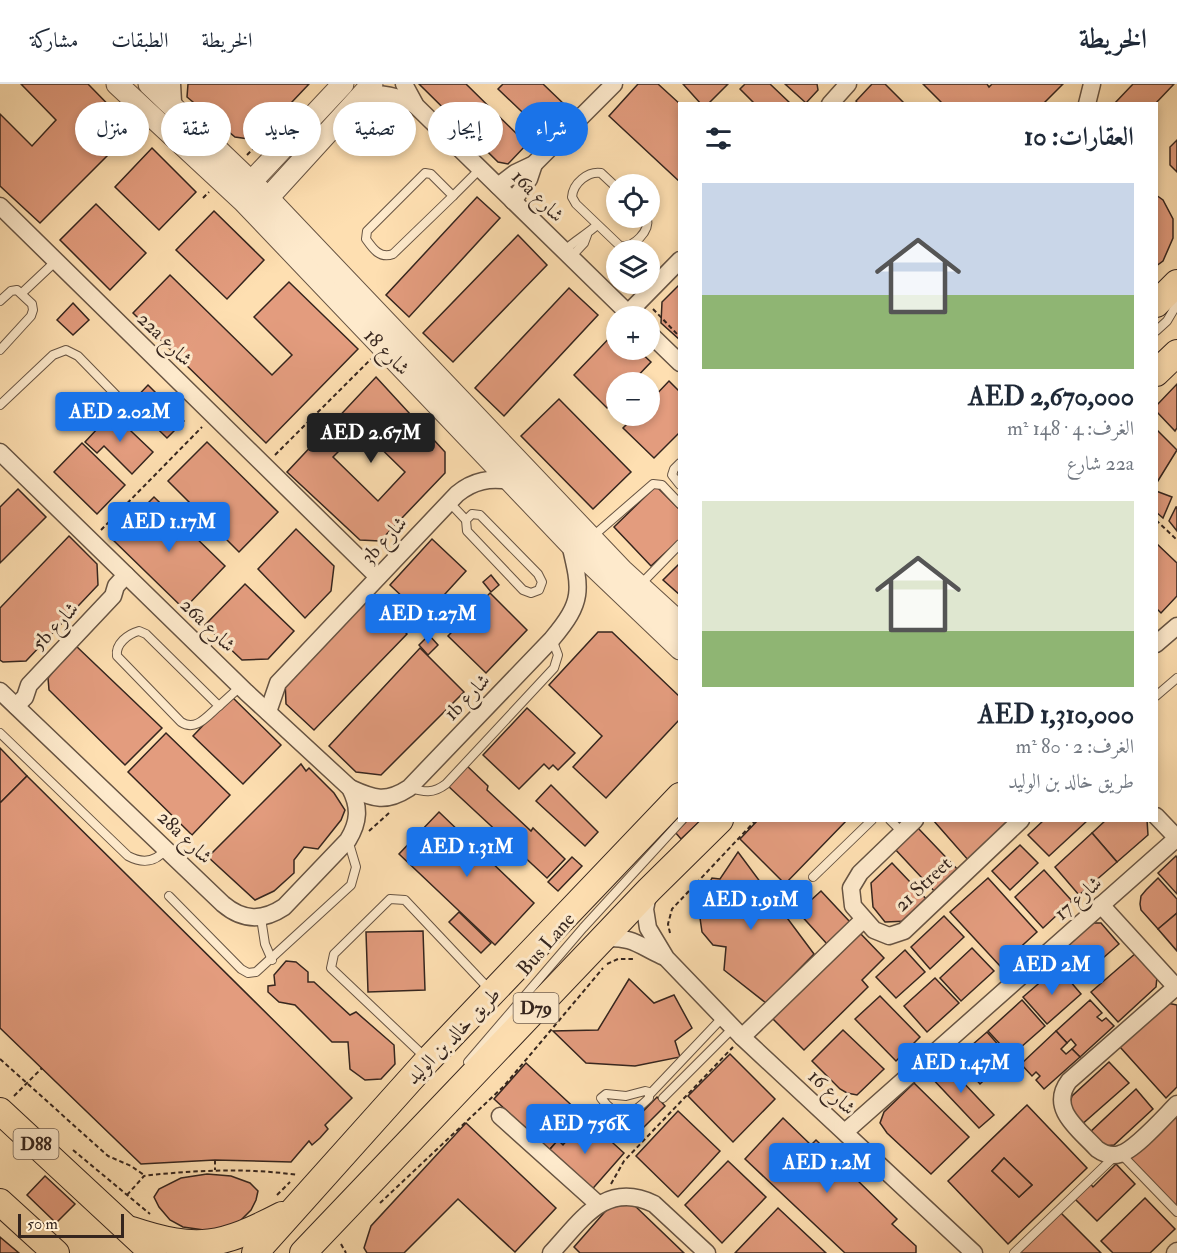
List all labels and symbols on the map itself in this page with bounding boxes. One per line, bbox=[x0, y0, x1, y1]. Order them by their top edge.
street label: 16a شارع bbox=[503, 164, 570, 231]
street label: 22a شارع bbox=[129, 307, 198, 375]
street label: شارع 18 bbox=[355, 323, 415, 384]
pin: AED 2.02M bbox=[51, 392, 189, 443]
pin: AED 2.67M bbox=[302, 413, 440, 464]
pin: AED 1.17M bbox=[100, 502, 238, 553]
street label: 3b شارع bbox=[356, 511, 416, 573]
street label: 26a شارع bbox=[172, 593, 241, 661]
pin: AED 1.27M bbox=[359, 594, 497, 645]
street label: 5b شارع bbox=[26, 596, 87, 659]
street label: 1b شارع bbox=[439, 668, 499, 729]
street label: 28a شارع bbox=[149, 805, 218, 873]
pin: AED 1.31M bbox=[398, 827, 536, 878]
street label: 21 Street bbox=[889, 851, 957, 917]
street label: شارع 17 bbox=[1049, 870, 1110, 929]
pin: AED 1.91M bbox=[682, 880, 820, 931]
street label: Bus Lane bbox=[512, 907, 580, 981]
pin: AED 2M bbox=[1003, 945, 1101, 996]
street label: طريق خالد بن الوليد bbox=[400, 982, 506, 1090]
road number: D79 bbox=[514, 993, 558, 1023]
pin: AED 1.47M bbox=[892, 1043, 1030, 1094]
street label: شارع 16 bbox=[800, 1064, 861, 1124]
pin: AED 756K bbox=[523, 1104, 647, 1155]
road number: D88 bbox=[14, 1129, 58, 1159]
pin: AED 1.2M bbox=[765, 1143, 889, 1194]
scale bar bbox=[18, 1211, 124, 1238]

